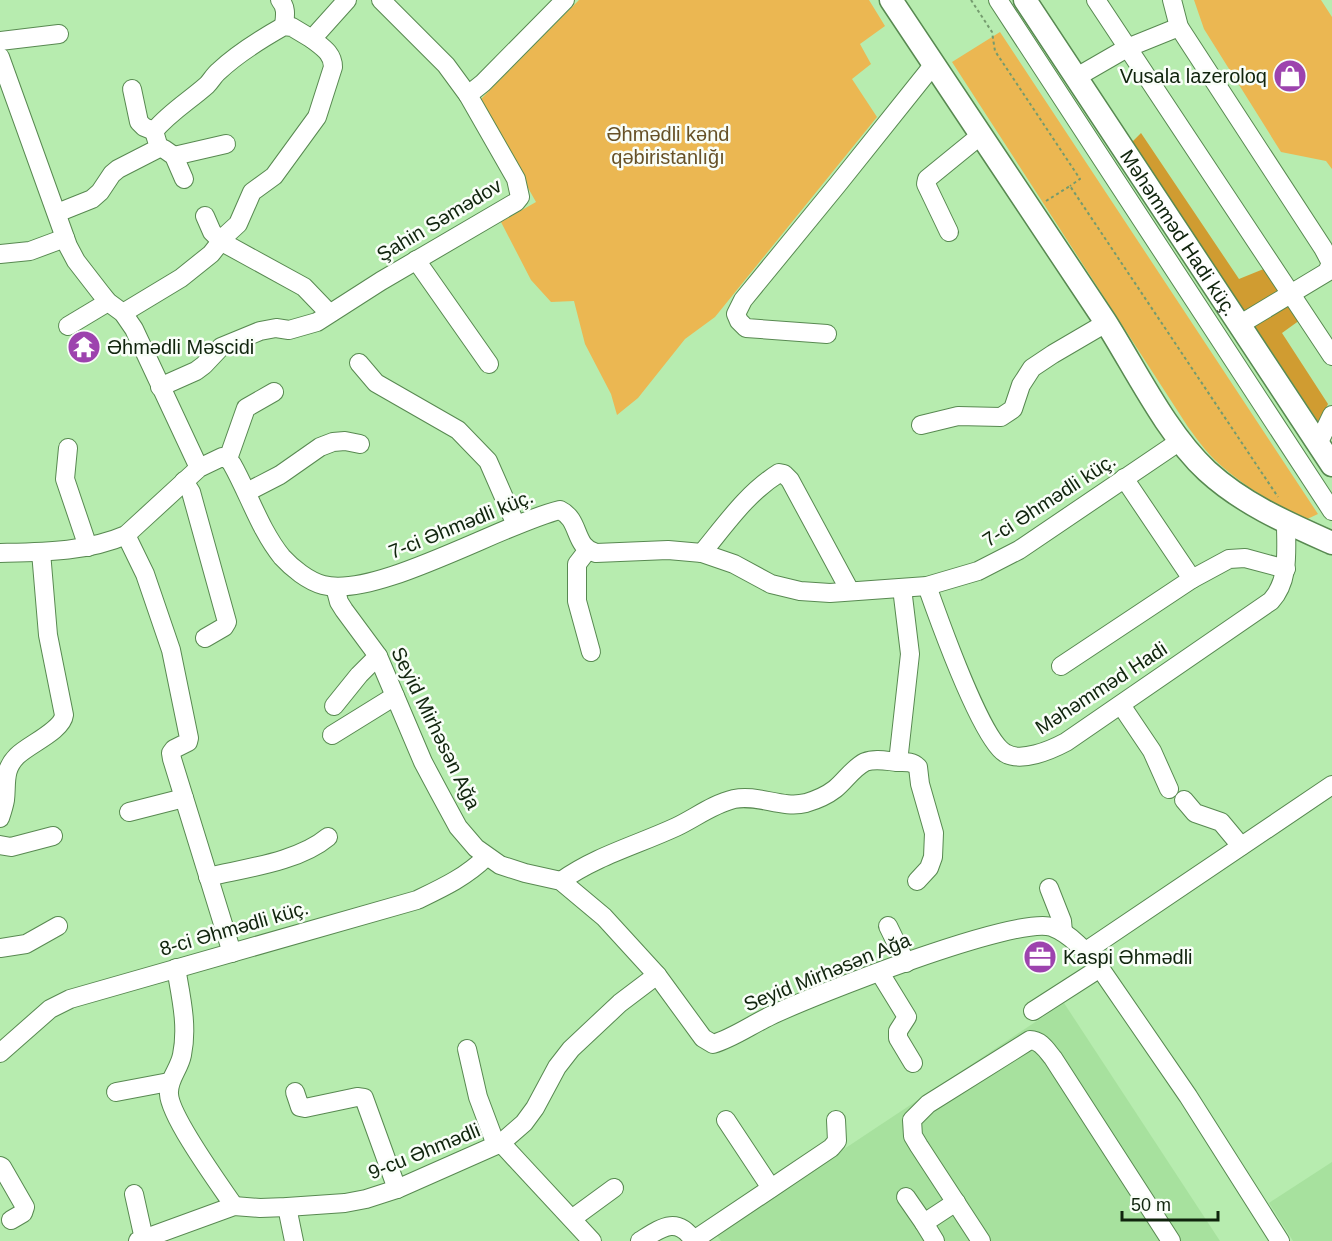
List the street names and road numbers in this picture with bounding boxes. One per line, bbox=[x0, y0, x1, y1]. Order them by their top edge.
street label: Məhəmməd Hadi küç. bbox=[1116, 146, 1242, 320]
street label: Şahin Səmədov bbox=[373, 174, 505, 266]
street label: 7-ci Əhmədli küç. bbox=[978, 449, 1120, 551]
street label: 7-ci Əhmədli küç. bbox=[385, 485, 537, 563]
street label: Məhəmməd Hadi bbox=[1031, 637, 1171, 739]
street label: Seyid Mirhəsən Ağa bbox=[387, 643, 485, 814]
street label: 8-ci Əhmədli küç. bbox=[157, 896, 311, 960]
street label: Seyid Mirhəsən Ağa bbox=[740, 928, 914, 1016]
street label: 9-cu Əhmədli bbox=[365, 1119, 483, 1183]

